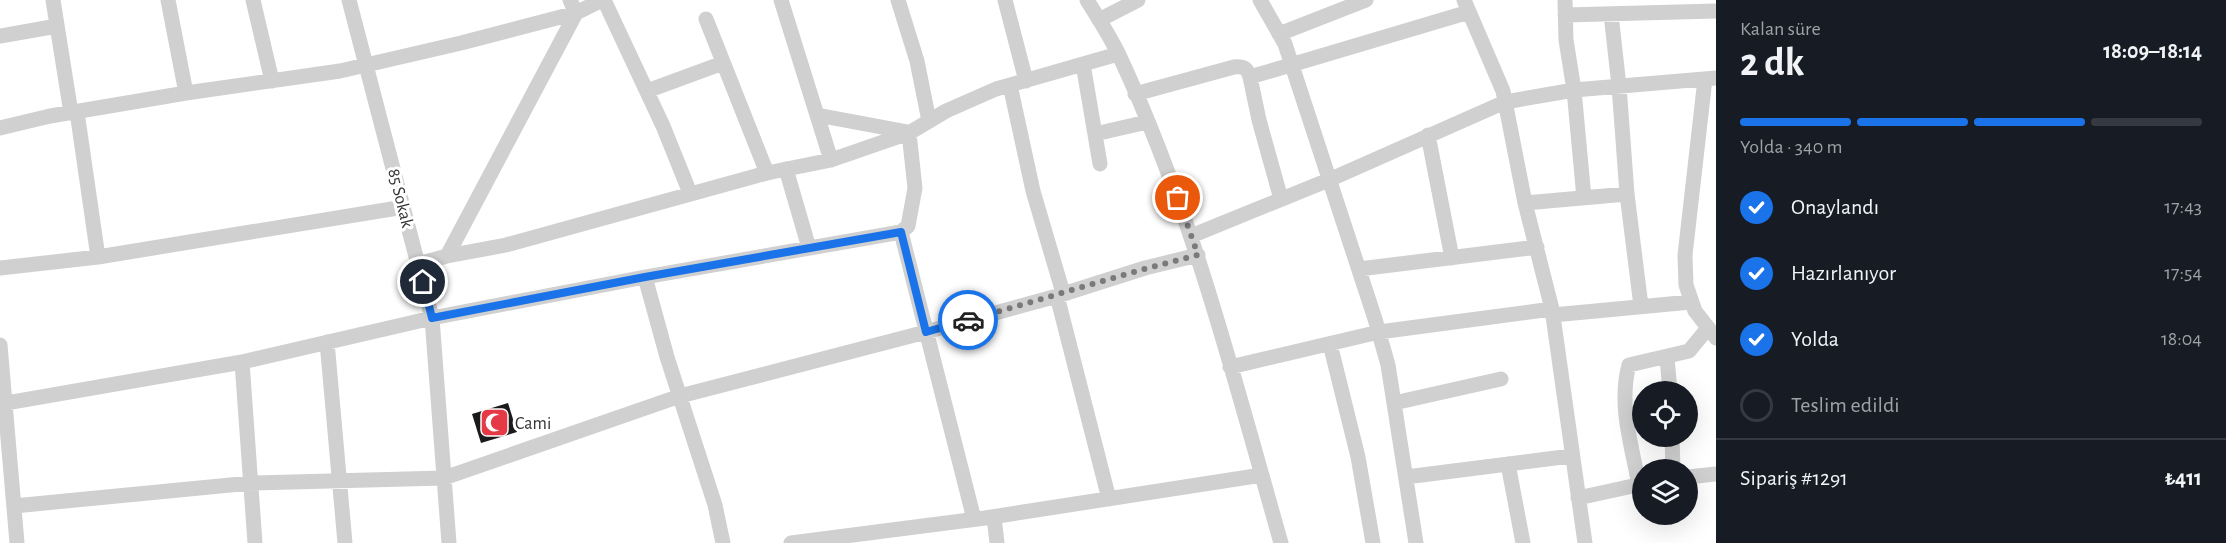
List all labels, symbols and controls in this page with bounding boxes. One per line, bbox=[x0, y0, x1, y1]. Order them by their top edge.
text: Kalan süre bbox=[1740, 19, 1821, 39]
text: 18:09–18:14 bbox=[2103, 40, 2202, 62]
text: 2 dk bbox=[1740, 44, 1804, 83]
text: Yolda · 340 m bbox=[1740, 137, 1843, 157]
street label: 85 Sokak bbox=[384, 167, 416, 230]
pin bbox=[1152, 172, 1203, 223]
icon: bag bbox=[1161, 181, 1194, 214]
icon: check bbox=[1740, 191, 1773, 224]
text: Onaylandı bbox=[1791, 196, 1879, 218]
text: 17:43 bbox=[2164, 197, 2202, 217]
pin bbox=[397, 256, 448, 307]
icon: check bbox=[1740, 257, 1773, 290]
text: Hazırlanıyor bbox=[1791, 262, 1896, 284]
text: 17:54 bbox=[2164, 263, 2202, 283]
icon: home bbox=[406, 265, 439, 298]
courier bbox=[938, 290, 998, 350]
icon: car bbox=[952, 304, 985, 337]
icon: check bbox=[1740, 323, 1773, 356]
text: Yolda bbox=[1791, 328, 1839, 350]
text: 18:04 bbox=[2161, 329, 2202, 349]
map controls bbox=[1632, 381, 1698, 525]
button: locate bbox=[1632, 381, 1698, 447]
text: Teslim edildi bbox=[1791, 394, 1900, 416]
mosque icon: Cami bbox=[478, 407, 510, 439]
place label: Cami bbox=[515, 415, 551, 433]
button: layers bbox=[1632, 459, 1698, 525]
text: Sipariş #1291 bbox=[1740, 467, 1848, 489]
text: ₺411 bbox=[2165, 467, 2202, 489]

